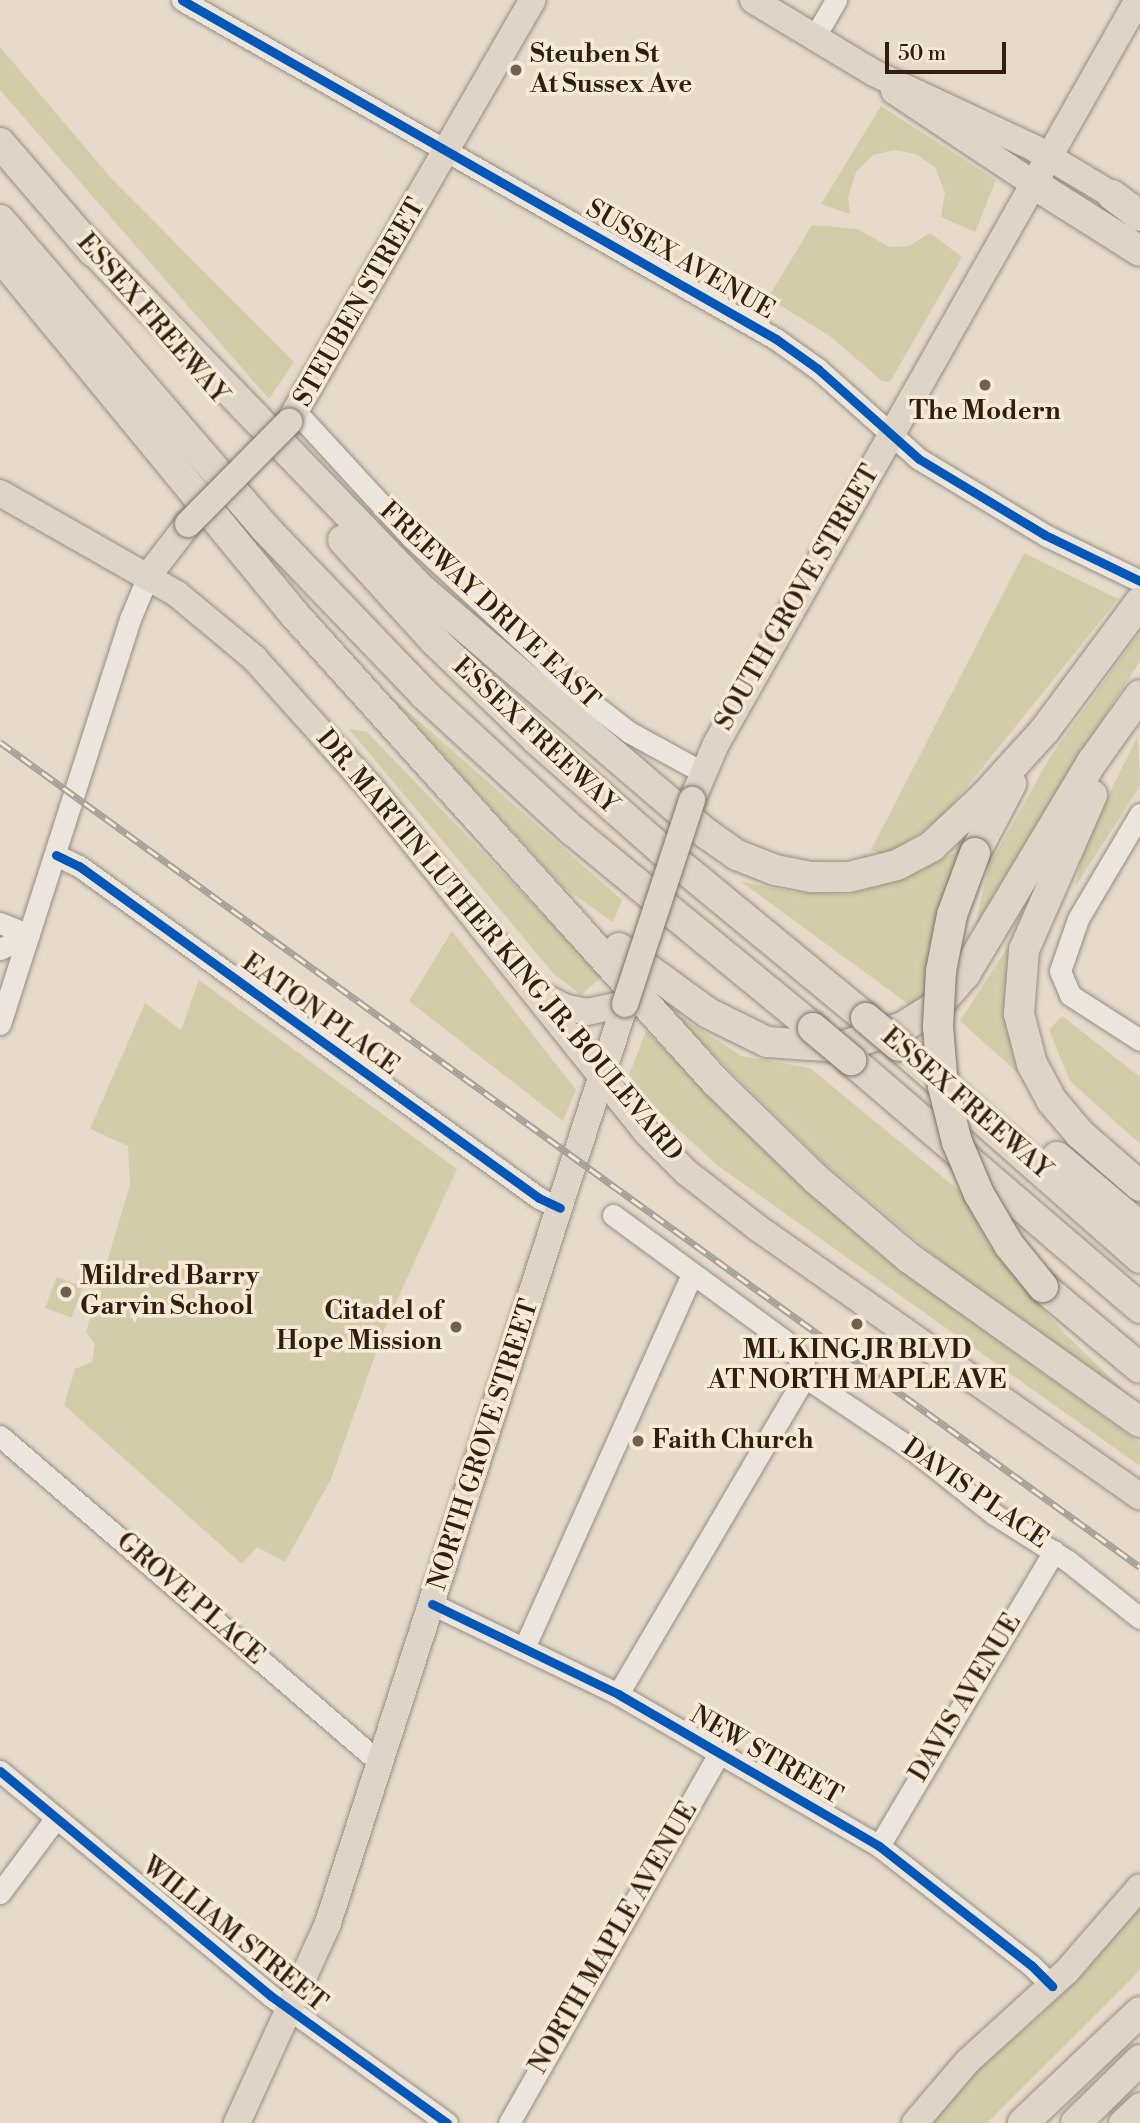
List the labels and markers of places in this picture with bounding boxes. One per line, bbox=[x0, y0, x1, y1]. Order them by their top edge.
place label: Steuben St At Sussex Ave bbox=[530, 39, 692, 100]
marker: Steuben St At Sussex Ave bbox=[508, 62, 524, 78]
marker: The Modern bbox=[977, 377, 993, 393]
place label: The Modern bbox=[909, 396, 1061, 428]
place label: Mildred Barry Garvin School bbox=[80, 1261, 259, 1322]
marker: Mildred Barry Garvin School bbox=[58, 1284, 74, 1300]
place label: Citadel of Hope Mission bbox=[276, 1296, 442, 1358]
marker: ML KING JR BLVD AT NORTH MAPLE AVE bbox=[849, 1316, 865, 1332]
marker: Citadel of Hope Mission bbox=[448, 1319, 464, 1335]
place label: ML KING JR BLVD AT NORTH MAPLE AVE bbox=[708, 1335, 1006, 1396]
place label: Faith Church bbox=[652, 1425, 813, 1457]
marker: Faith Church bbox=[630, 1433, 646, 1449]

